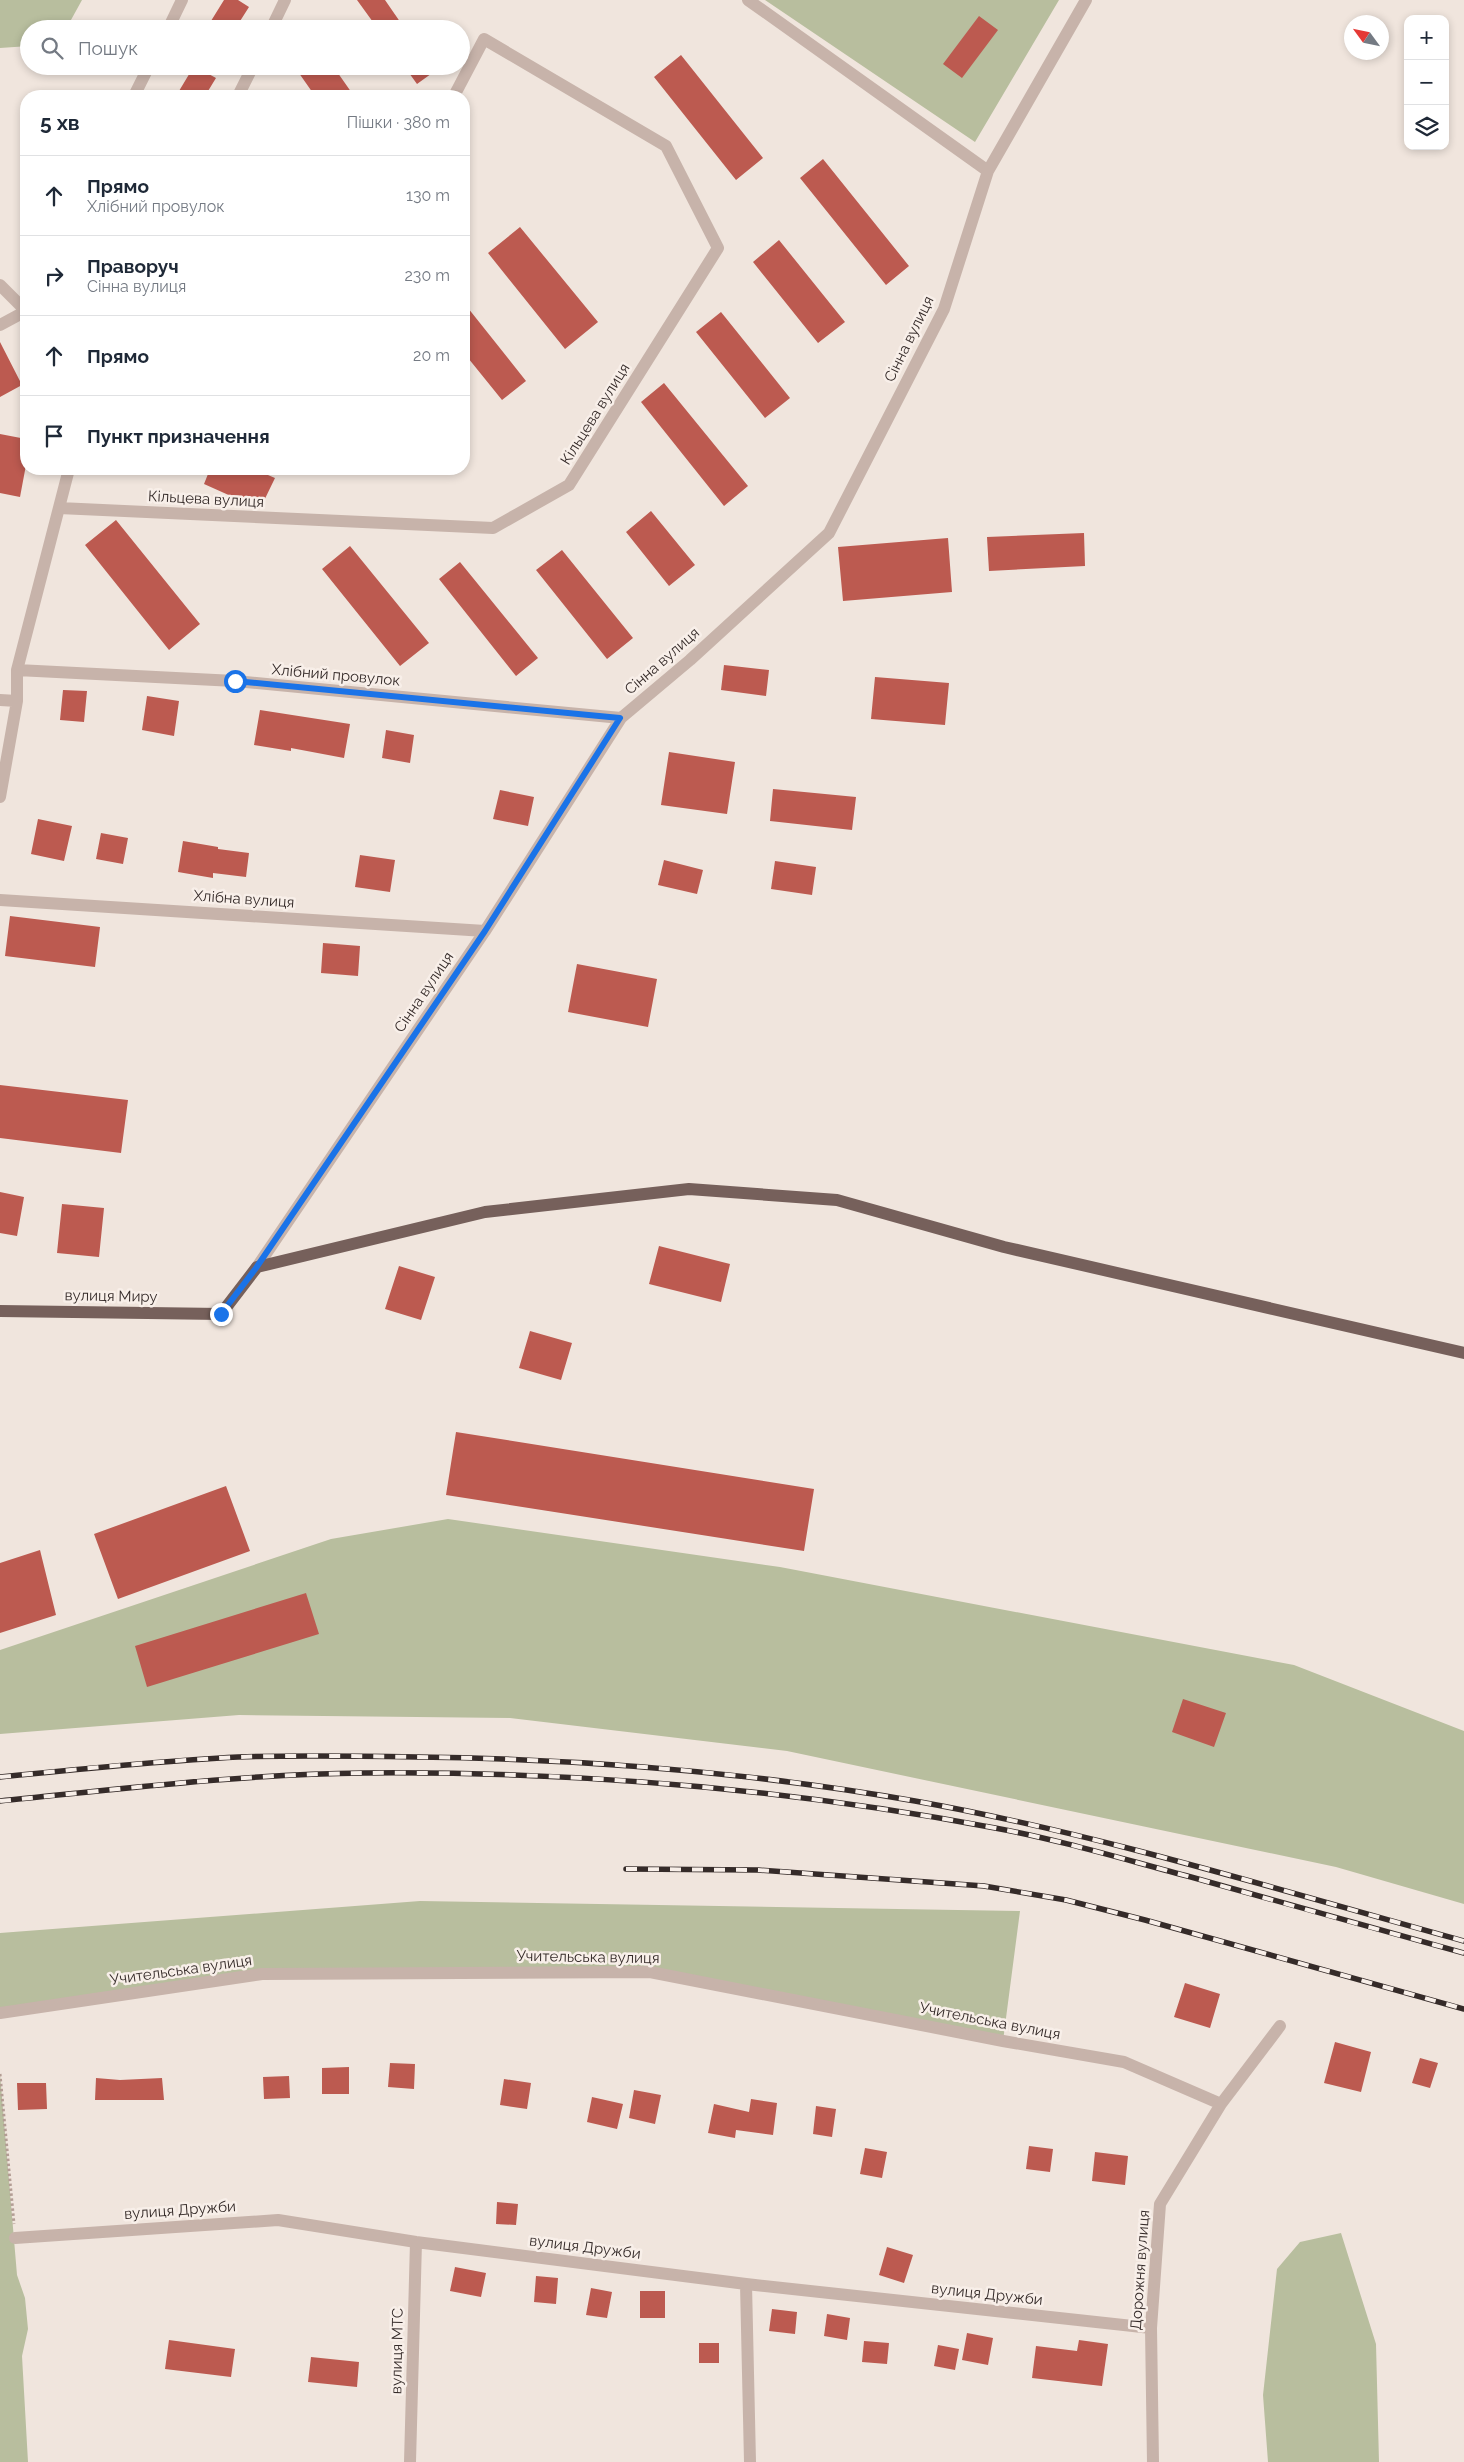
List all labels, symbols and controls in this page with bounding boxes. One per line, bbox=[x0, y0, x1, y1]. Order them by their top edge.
north arrow bbox=[1344, 15, 1389, 60]
map controls bbox=[1404, 15, 1449, 150]
button: + bbox=[1404, 15, 1449, 60]
search box bbox=[20, 20, 470, 75]
icon: search bbox=[38, 34, 66, 62]
text: Пошук bbox=[78, 37, 138, 59]
button: − bbox=[1404, 60, 1449, 105]
button: layers bbox=[1404, 105, 1449, 150]
text: 5 хв bbox=[40, 110, 80, 135]
text: Пішки · 380 m bbox=[347, 113, 450, 132]
text: Прямо bbox=[87, 175, 149, 197]
icon: ahead bbox=[40, 182, 68, 210]
text: 130 m bbox=[406, 186, 450, 205]
text: Хлібний провулок bbox=[87, 197, 225, 216]
text: Праворуч bbox=[87, 255, 179, 277]
icon: right bbox=[40, 262, 68, 290]
text: 230 m bbox=[405, 266, 450, 285]
text: Сінна вулиця bbox=[87, 277, 186, 296]
street label: Сінна вулиця bbox=[881, 293, 937, 385]
icon: ahead bbox=[40, 342, 68, 370]
text: Прямо bbox=[87, 345, 149, 367]
text: 20 m bbox=[413, 346, 450, 365]
street label: Кільцева вулиця bbox=[557, 360, 633, 468]
icon: arrive bbox=[40, 422, 68, 450]
text: Пункт призначення bbox=[87, 425, 270, 447]
street label: Кільцева вулиця bbox=[147, 487, 265, 511]
street label: Сінна вулиця bbox=[621, 624, 703, 698]
street label: Хлібний провулок bbox=[271, 660, 401, 690]
route start bbox=[224, 670, 247, 693]
street label: Хлібна вулиця bbox=[193, 886, 295, 912]
street label: Сінна вулиця bbox=[391, 948, 457, 1036]
street label: вулиця Миру bbox=[64, 1286, 158, 1306]
route end bbox=[210, 1303, 233, 1326]
street label: Учительська вулиця bbox=[516, 1947, 660, 1967]
street label: Учительська вулиця bbox=[109, 1951, 253, 1989]
street label: Учительська вулиця bbox=[918, 1999, 1062, 2043]
street label: вулиця Дружби bbox=[124, 2197, 236, 2223]
street label: Дорожня вулиця bbox=[1127, 2209, 1153, 2331]
street label: вулиця Дружби bbox=[528, 2231, 642, 2263]
street label: вулиця Дружби bbox=[930, 2279, 1044, 2309]
street label: вулиця МТС bbox=[387, 2308, 407, 2394]

